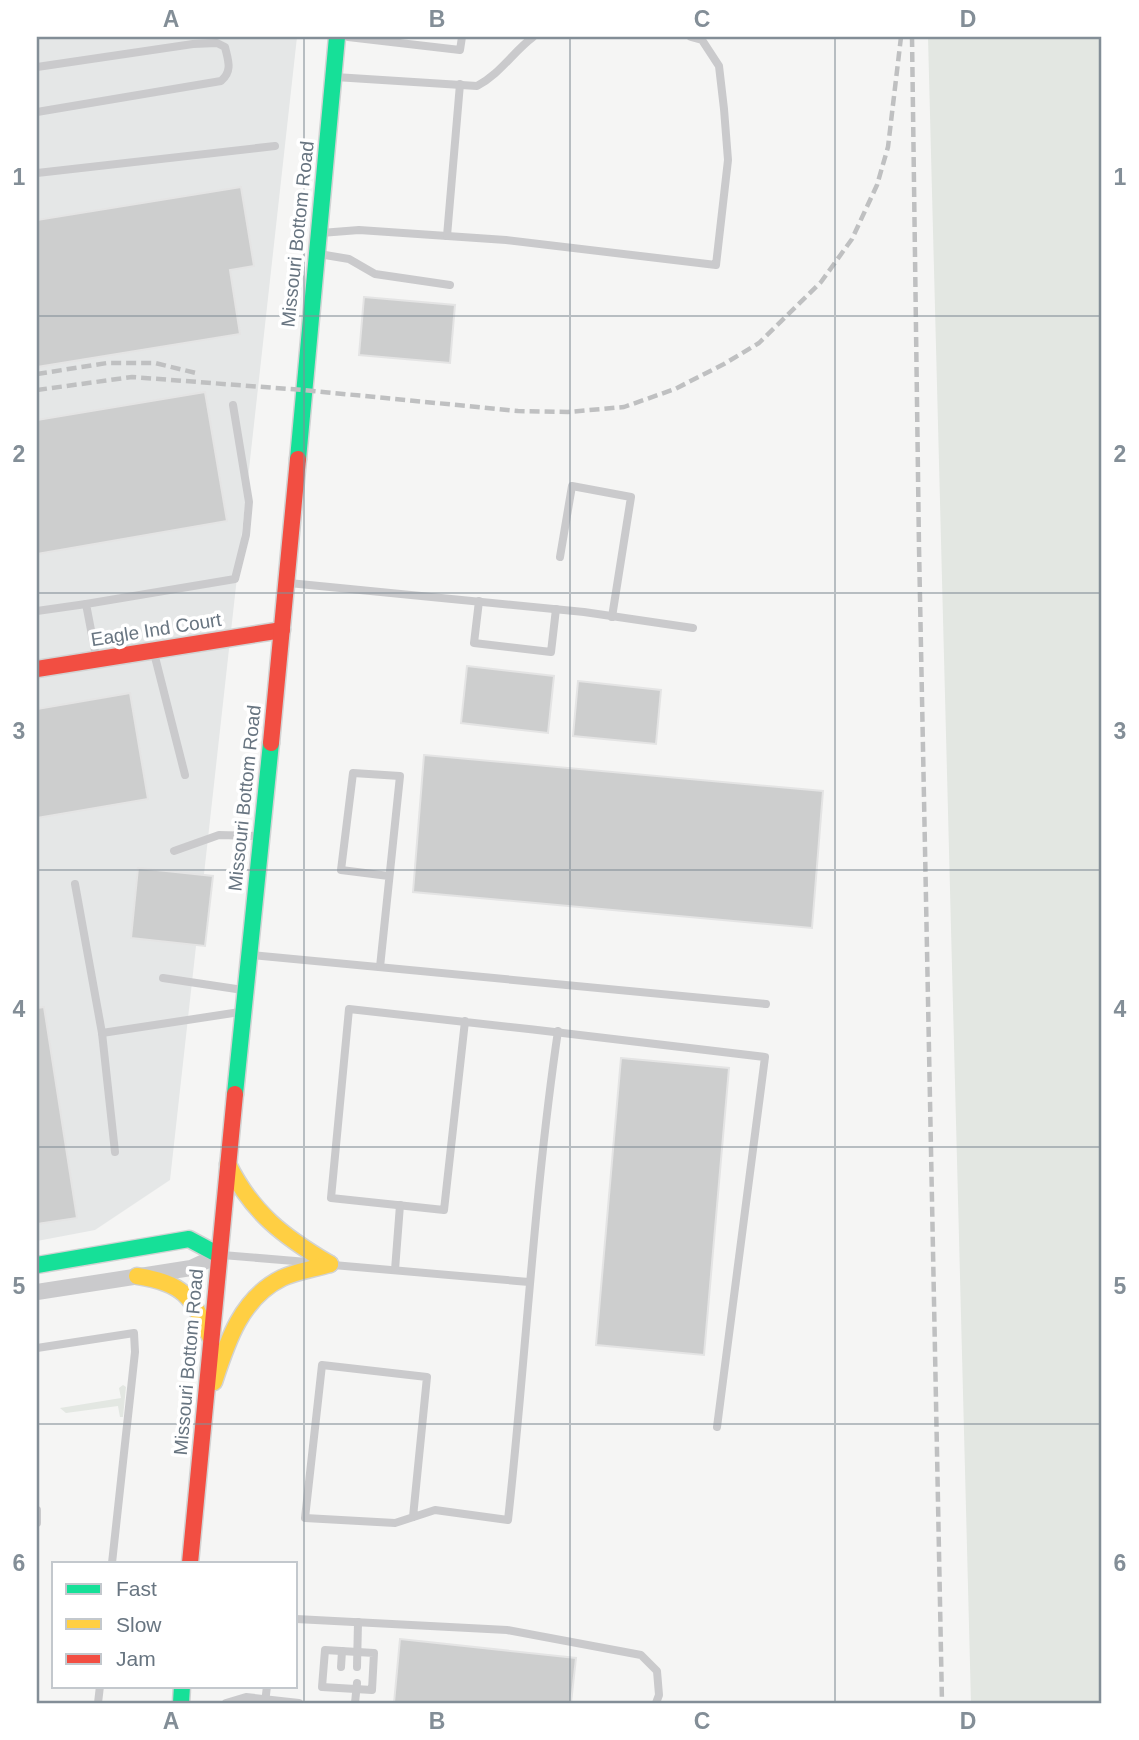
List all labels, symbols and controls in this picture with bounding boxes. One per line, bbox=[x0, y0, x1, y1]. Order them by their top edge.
text: A bbox=[163, 6, 179, 32]
text: B bbox=[429, 6, 445, 32]
text: C bbox=[694, 6, 710, 32]
text: D bbox=[960, 6, 976, 32]
street label: Missouri Bottom Road bbox=[277, 140, 318, 328]
text: 1 bbox=[13, 164, 26, 190]
text: 1 bbox=[1114, 164, 1127, 190]
text: 2 bbox=[13, 441, 25, 467]
text: 2 bbox=[1114, 441, 1126, 467]
street label: Eagle Ind Court bbox=[89, 609, 224, 650]
street label: Missouri Bottom Road bbox=[224, 704, 265, 892]
text: 3 bbox=[13, 718, 25, 744]
text: 3 bbox=[1114, 718, 1126, 744]
text: 4 bbox=[13, 996, 26, 1022]
text: 4 bbox=[1114, 996, 1127, 1022]
street label: Missouri Bottom Road bbox=[170, 1268, 207, 1456]
text: 5 bbox=[13, 1273, 26, 1299]
text: 5 bbox=[1114, 1273, 1127, 1299]
text: 6 bbox=[13, 1550, 25, 1576]
text: 6 bbox=[1114, 1550, 1126, 1576]
legend bbox=[52, 1562, 298, 1688]
text: Fast bbox=[116, 1577, 157, 1600]
text: Slow bbox=[116, 1613, 162, 1636]
text: Jam bbox=[116, 1647, 156, 1670]
text: A bbox=[163, 1708, 179, 1734]
text: B bbox=[429, 1708, 445, 1734]
text: C bbox=[694, 1708, 710, 1734]
text: D bbox=[960, 1708, 976, 1734]

